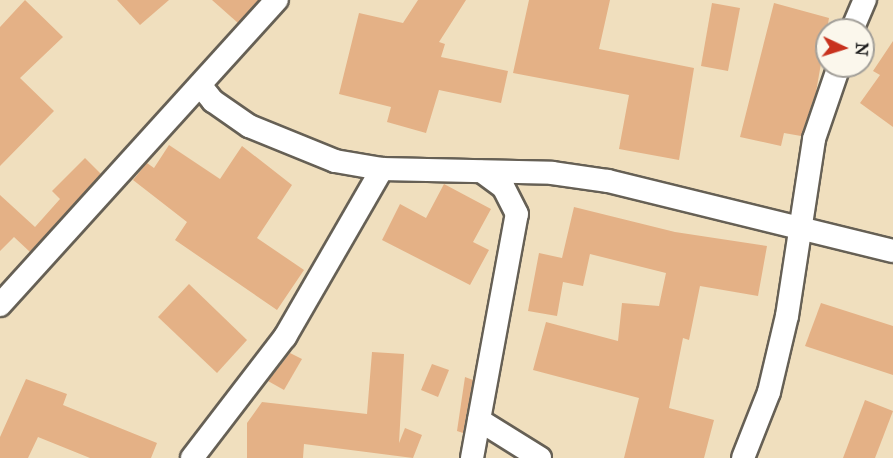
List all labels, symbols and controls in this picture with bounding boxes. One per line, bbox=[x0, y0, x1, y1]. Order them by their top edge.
north arrow bbox=[815, 18, 875, 78]
text: N bbox=[852, 42, 871, 57]

